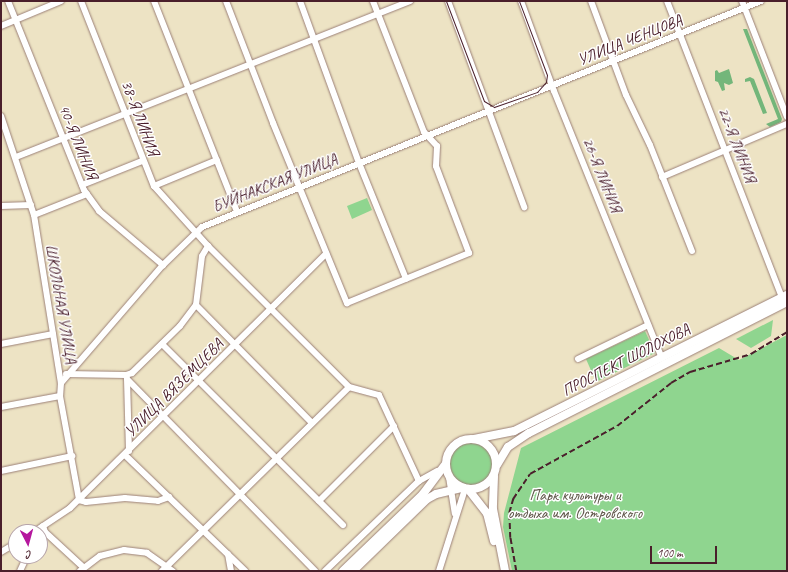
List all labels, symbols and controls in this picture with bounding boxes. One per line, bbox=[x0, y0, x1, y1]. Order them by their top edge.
street label: УЛИЦА ЧЕНЦОВА bbox=[575, 10, 685, 70]
street label: 38-Я ЛИНИЯ bbox=[117, 78, 163, 158]
street label: 40-Я ЛИНИЯ bbox=[54, 102, 102, 182]
street label: 22-Я ЛИНИЯ bbox=[714, 105, 760, 185]
street label: 26-Я ЛИНИЯ bbox=[578, 135, 626, 215]
street label: БУЙНАКСКАЯ УЛИЦА bbox=[209, 149, 341, 217]
street label: ШКОЛЬНАЯ УЛИЦА bbox=[41, 243, 81, 365]
street label: ПРОСПЕКТ ШОЛОХОВА bbox=[559, 319, 693, 401]
street label: УЛИЦА ВЯЗЕМЦЕВА bbox=[121, 335, 227, 441]
park label: Парк культуры и отдыха им. Островского bbox=[509, 485, 641, 523]
north arrow bbox=[8, 524, 48, 564]
scale bar bbox=[652, 538, 719, 564]
text: 100 m bbox=[657, 545, 683, 561]
text: С bbox=[26, 548, 33, 562]

